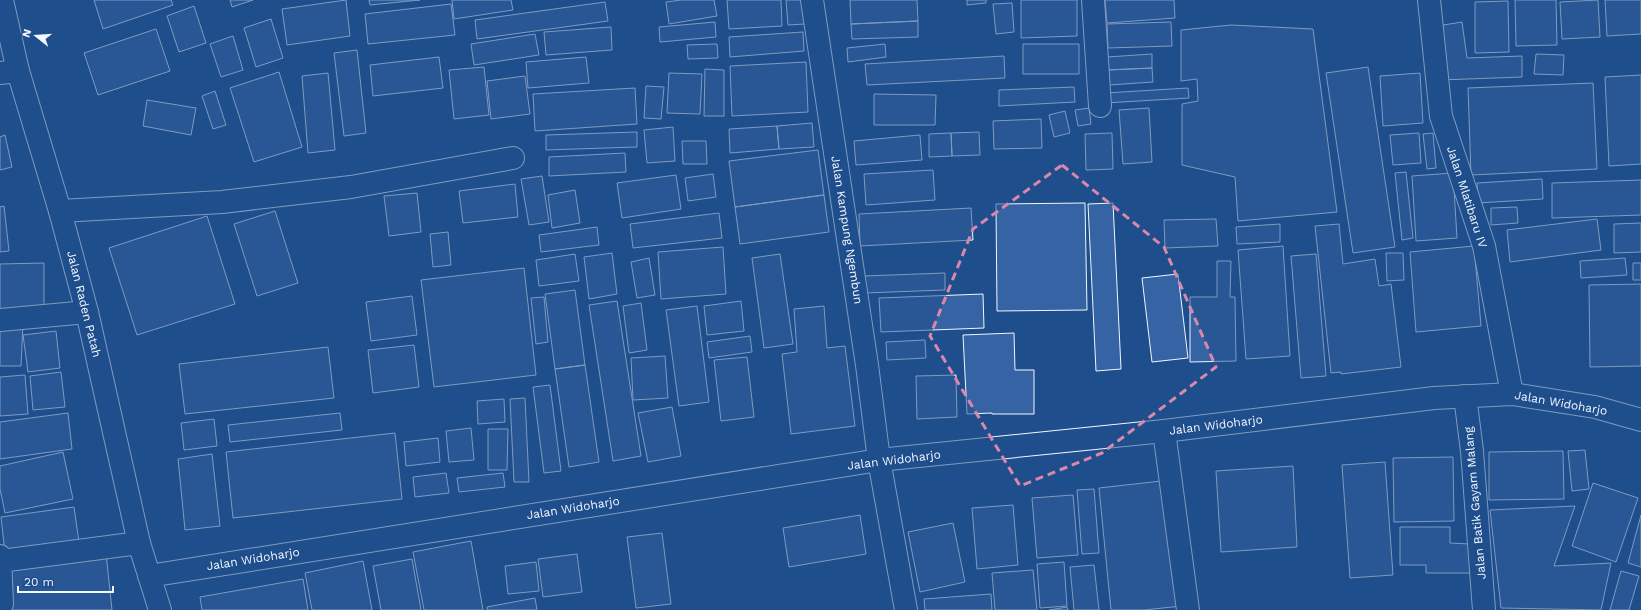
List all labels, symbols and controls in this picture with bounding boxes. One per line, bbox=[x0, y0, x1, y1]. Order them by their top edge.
north arrow bbox=[16, 16, 56, 56]
text: N bbox=[20, 27, 34, 39]
street label: Jalan Mlatibaru IV bbox=[1444, 144, 1490, 250]
street label: Jalan Kampung Ngembun bbox=[828, 155, 866, 305]
street label: Jalan Raden Patah bbox=[64, 249, 104, 359]
street label: Jalan Widoharjo bbox=[1513, 388, 1609, 418]
street label: Jalan Widoharjo bbox=[1168, 412, 1264, 438]
street label: Jalan Batik Gayam Malang bbox=[1461, 425, 1489, 580]
street label: Jalan Widoharjo bbox=[846, 447, 942, 473]
street label: Jalan Widoharjo bbox=[525, 494, 621, 522]
street label: Jalan Widoharjo bbox=[205, 545, 301, 573]
scale bar bbox=[18, 568, 113, 594]
text: 20 m bbox=[24, 575, 54, 589]

